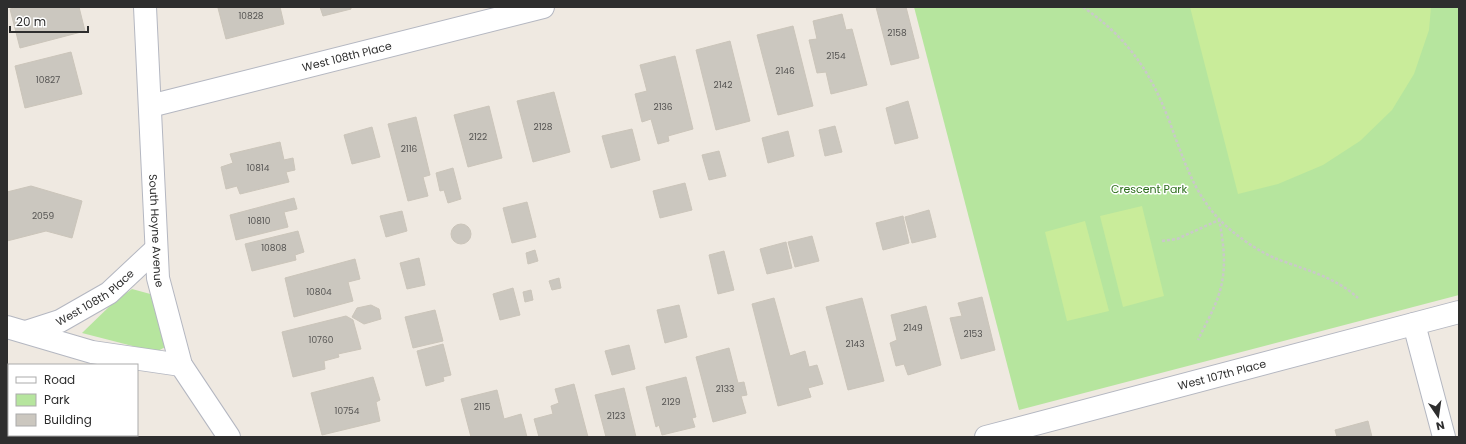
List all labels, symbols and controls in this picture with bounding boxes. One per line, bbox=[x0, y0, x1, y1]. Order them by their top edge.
scale bar bbox=[10, 8, 88, 34]
house number: 10828 bbox=[238, 10, 264, 22]
text: 20 m bbox=[16, 13, 46, 30]
house number: 2158 bbox=[887, 27, 907, 39]
street label: West 108th Place bbox=[300, 37, 393, 75]
house number: 2154 bbox=[826, 50, 846, 62]
house number: 2146 bbox=[775, 65, 795, 77]
house number: 10827 bbox=[36, 74, 60, 86]
house number: 2142 bbox=[714, 79, 732, 91]
house number: 2136 bbox=[653, 101, 673, 113]
house number: 2128 bbox=[534, 121, 553, 133]
house number: 2122 bbox=[469, 131, 487, 143]
house number: 2116 bbox=[401, 143, 418, 155]
house number: 10814 bbox=[247, 162, 270, 174]
street label: South Hoyne Avenue bbox=[145, 174, 168, 289]
park label: Crescent Park bbox=[1111, 181, 1187, 197]
house number: 2059 bbox=[32, 210, 54, 222]
house number: 10810 bbox=[248, 215, 271, 227]
house number: 10808 bbox=[261, 242, 287, 254]
street label: West 108th Place bbox=[53, 265, 138, 330]
house number: 10804 bbox=[306, 286, 332, 298]
house number: 2149 bbox=[903, 322, 923, 334]
house number: 2153 bbox=[963, 328, 983, 340]
house number: 10760 bbox=[309, 334, 334, 346]
house number: 2143 bbox=[845, 338, 865, 350]
street label: West 107th Place bbox=[1176, 355, 1268, 394]
legend bbox=[8, 364, 138, 436]
text: Road bbox=[44, 371, 75, 388]
house number: 2133 bbox=[716, 383, 734, 395]
text: Park bbox=[44, 391, 71, 408]
house number: 2129 bbox=[662, 396, 681, 408]
north arrow bbox=[1418, 396, 1458, 436]
house number: 2115 bbox=[474, 401, 491, 413]
house number: 10754 bbox=[335, 405, 360, 417]
house number: 2123 bbox=[607, 410, 625, 422]
text: Building bbox=[44, 411, 92, 428]
text: N bbox=[1434, 417, 1446, 434]

